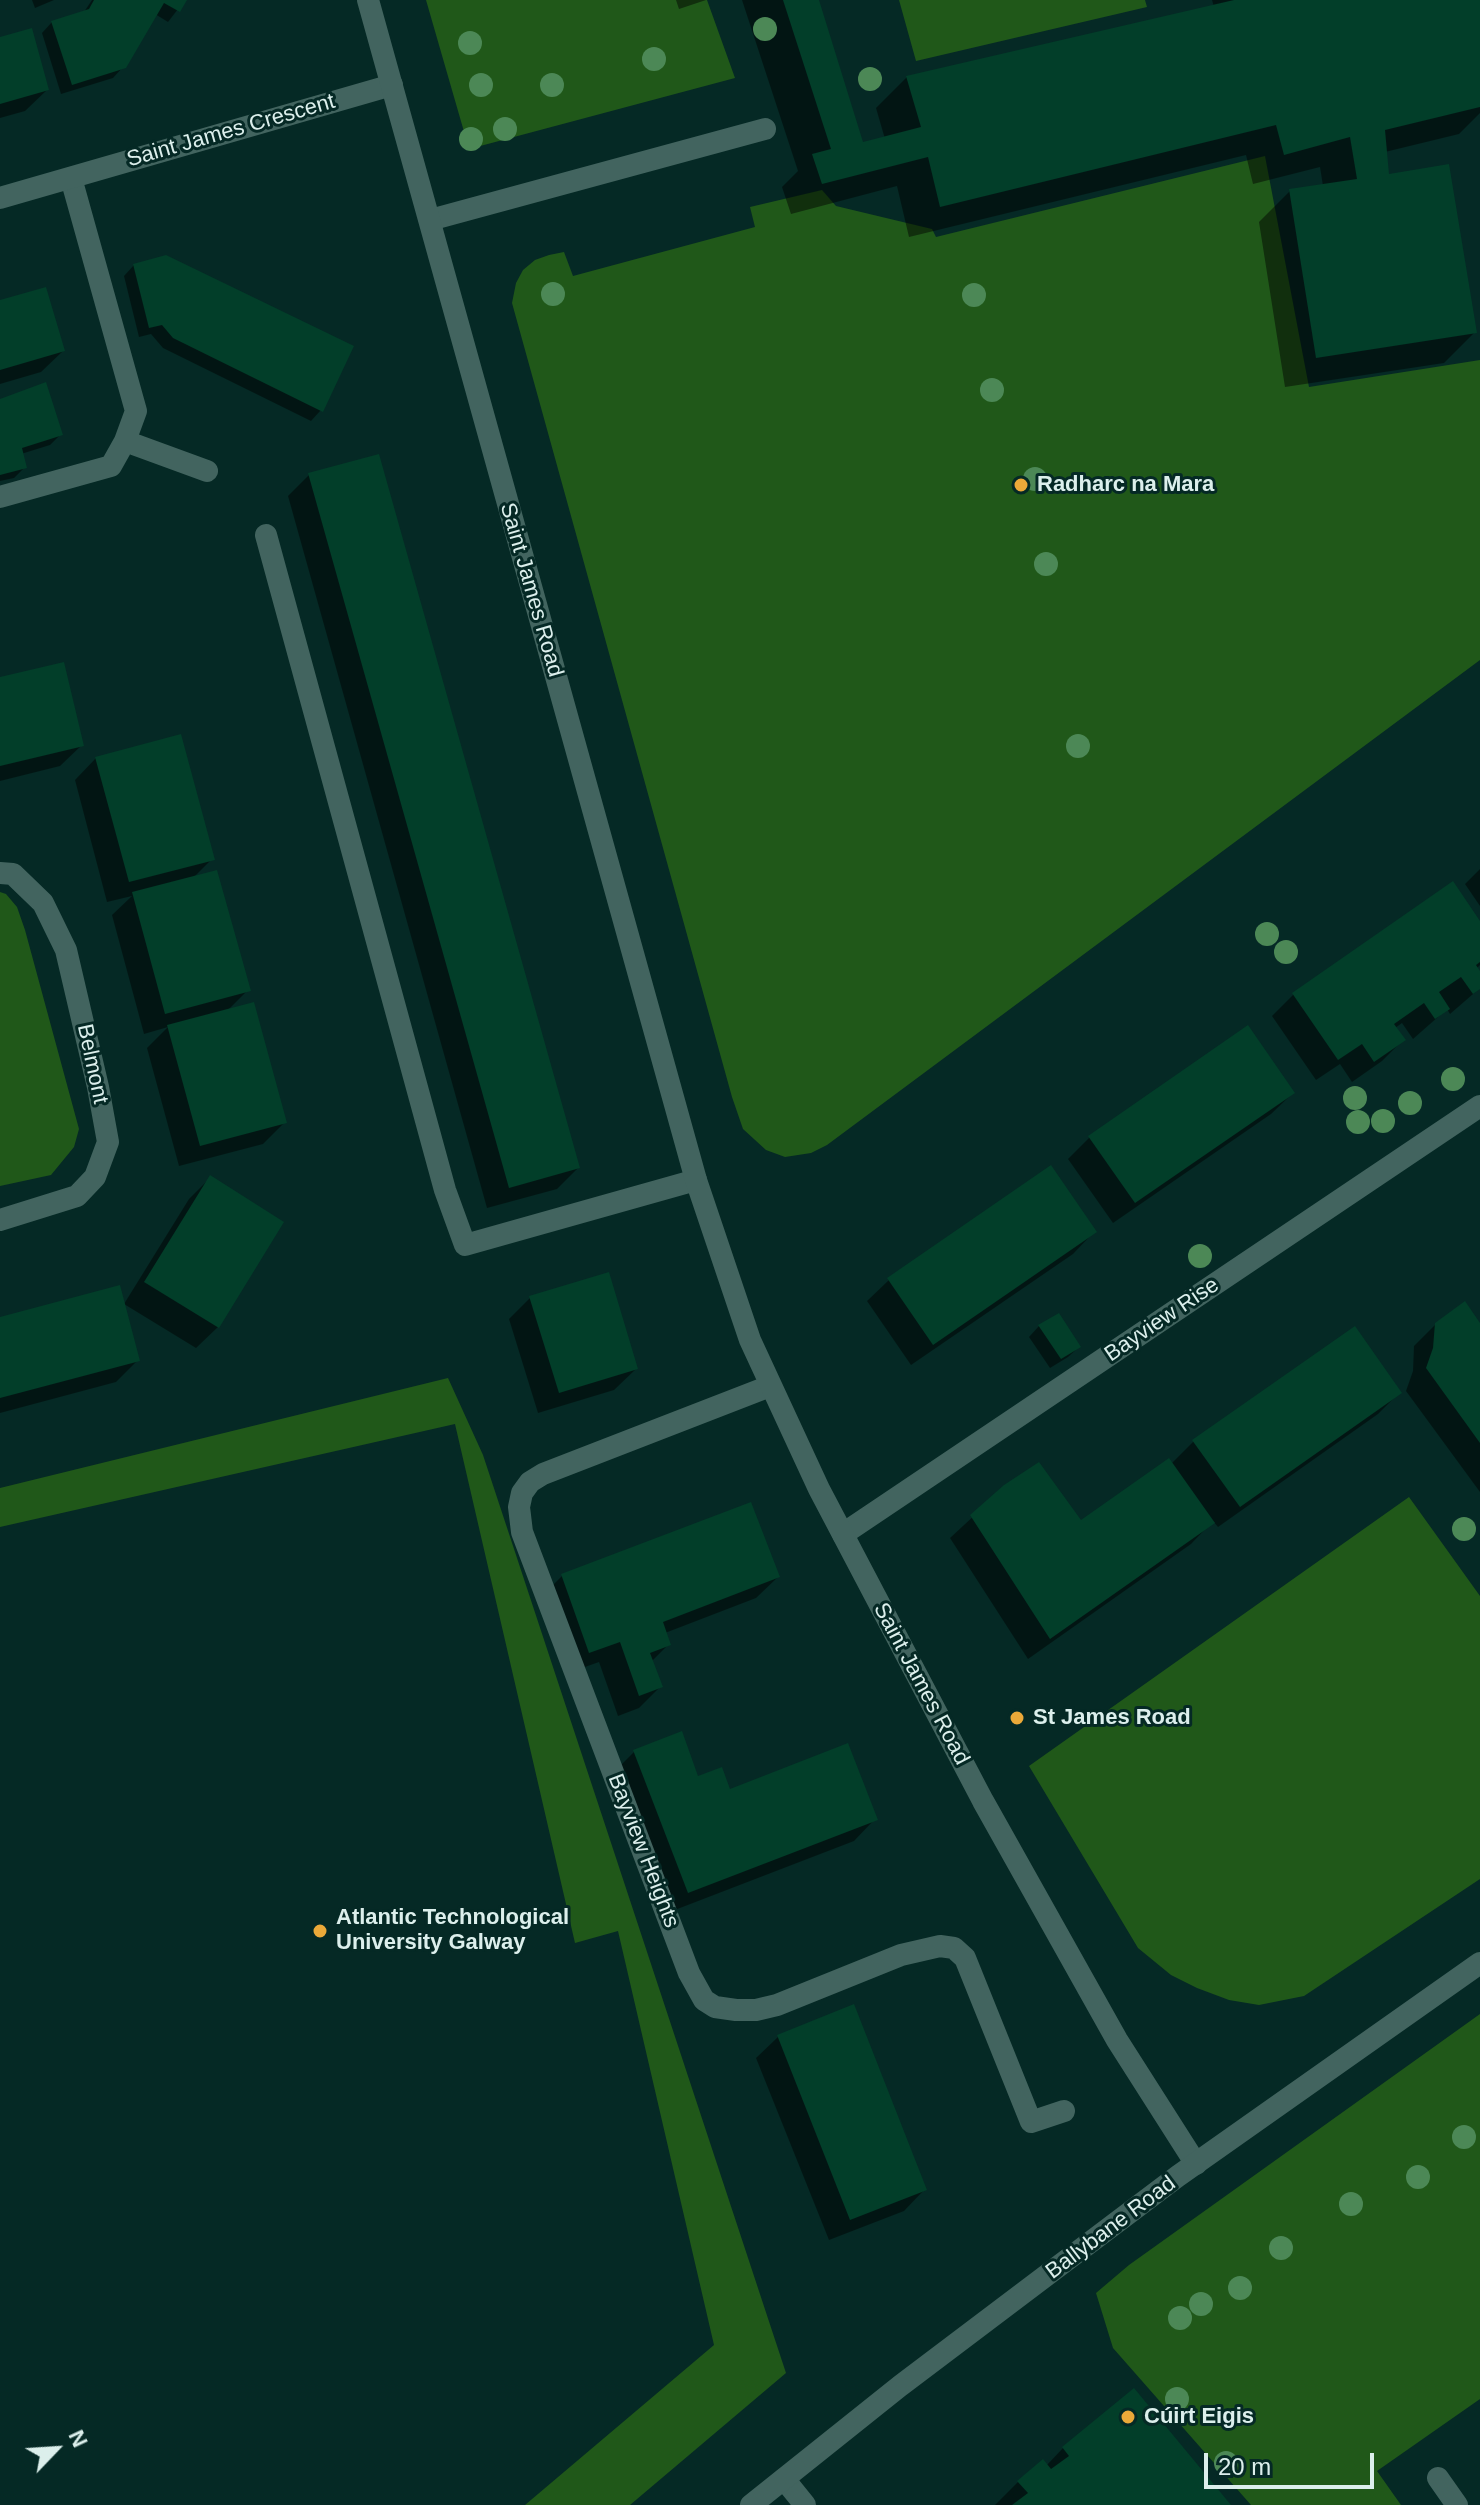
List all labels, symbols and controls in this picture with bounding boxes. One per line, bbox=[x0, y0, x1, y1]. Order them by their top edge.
street label: Saint James Crescent bbox=[124, 89, 338, 173]
place label: Radharc na Mara bbox=[1037, 472, 1214, 498]
marker: Radharc na Mara bbox=[1012, 476, 1030, 494]
street label: Saint James Road bbox=[494, 500, 568, 680]
street label: Belmont bbox=[71, 1022, 113, 1106]
street label: Bayview Rise bbox=[1100, 1272, 1224, 1368]
street label: Saint James Road bbox=[867, 1598, 975, 1770]
place label: St James Road bbox=[1033, 1705, 1191, 1731]
marker: St James Road bbox=[1008, 1709, 1026, 1727]
street label: Bayview Heights bbox=[602, 1770, 684, 1932]
place label: Atlantic Technological University Galway bbox=[336, 1905, 569, 1956]
marker: Atlantic Technological University Galway bbox=[311, 1922, 329, 1940]
street label: Ballybane Road bbox=[1041, 2171, 1181, 2285]
place label: Cúirt Eigis bbox=[1144, 2404, 1254, 2430]
marker: Cúirt Eigis bbox=[1119, 2408, 1137, 2426]
north arrow bbox=[16, 2409, 96, 2489]
text: N bbox=[64, 2426, 93, 2451]
scale bar bbox=[1208, 2437, 1378, 2487]
text: 20 m bbox=[1218, 2453, 1271, 2480]

